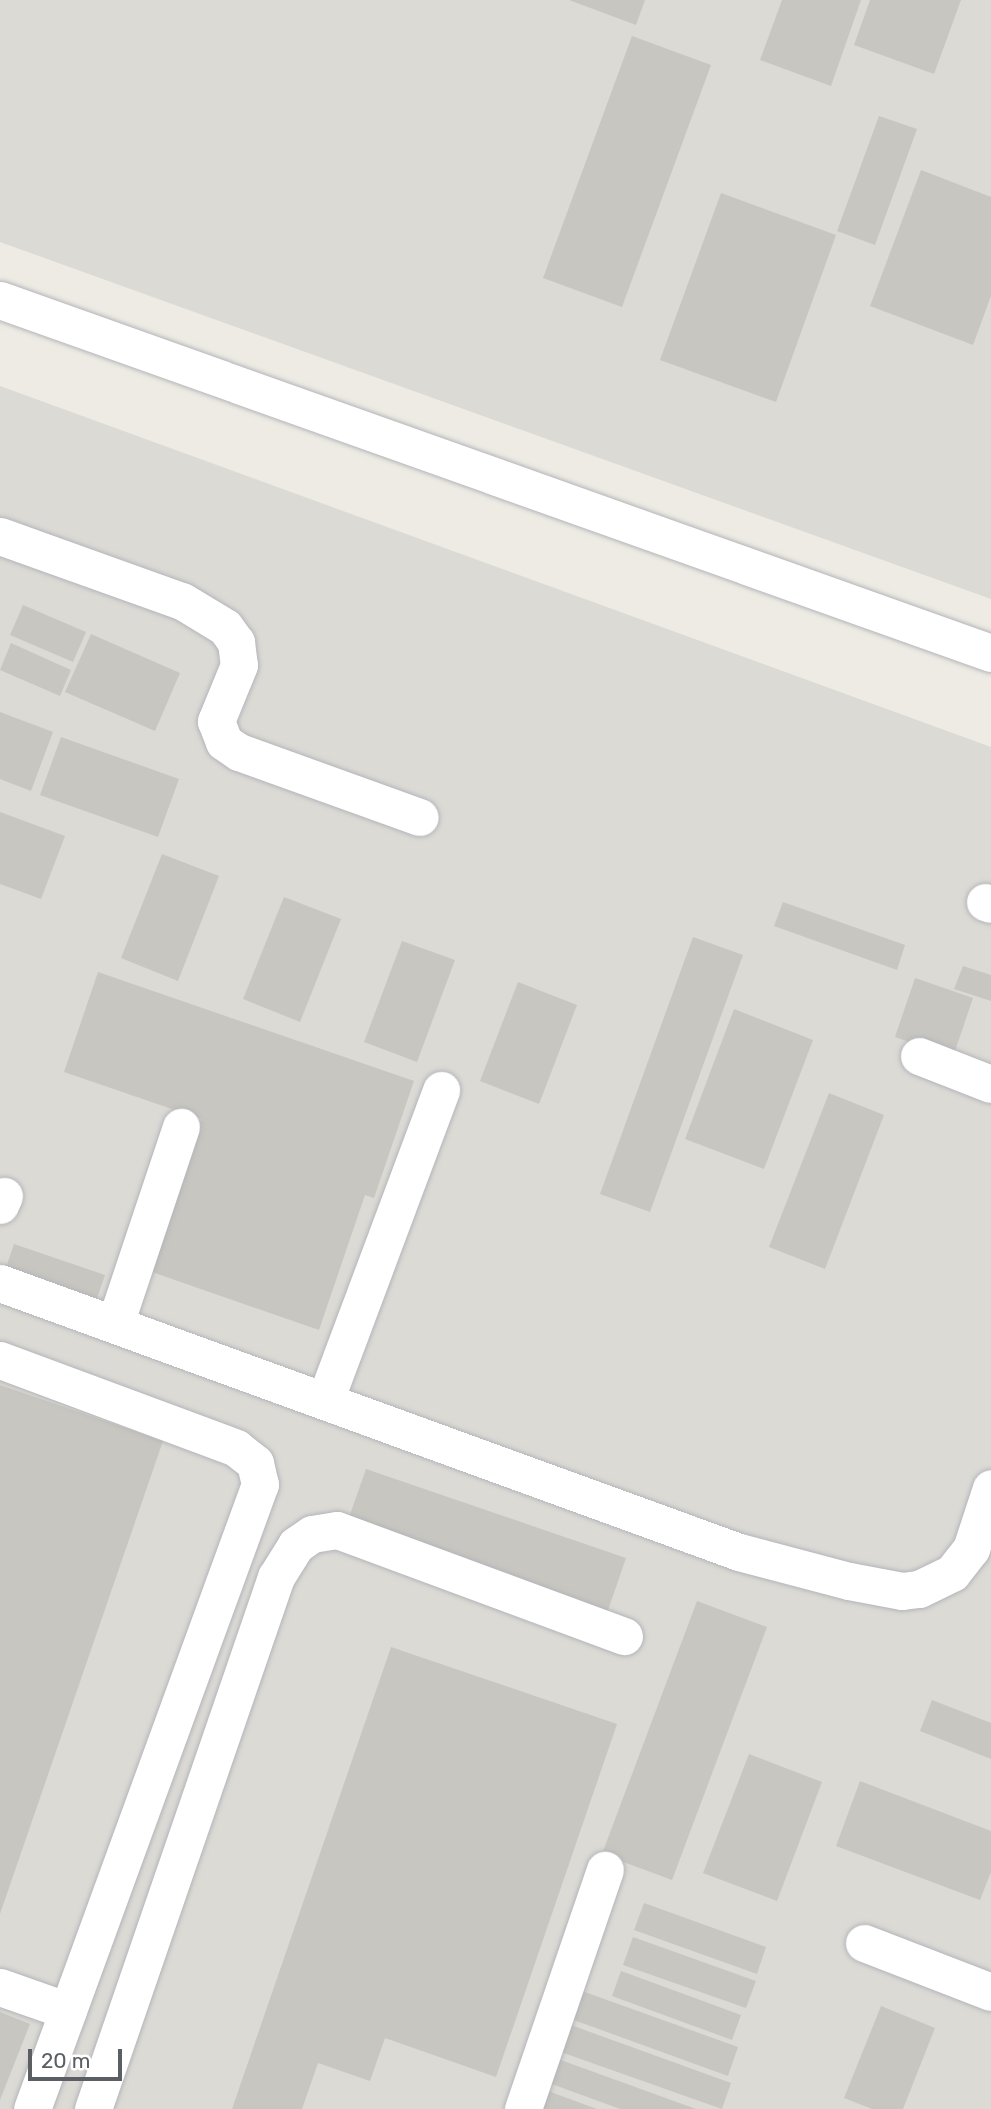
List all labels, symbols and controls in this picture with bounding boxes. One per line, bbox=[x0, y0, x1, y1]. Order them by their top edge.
scale bar bbox=[32, 2036, 126, 2080]
text: 20 m bbox=[41, 2048, 90, 2073]

